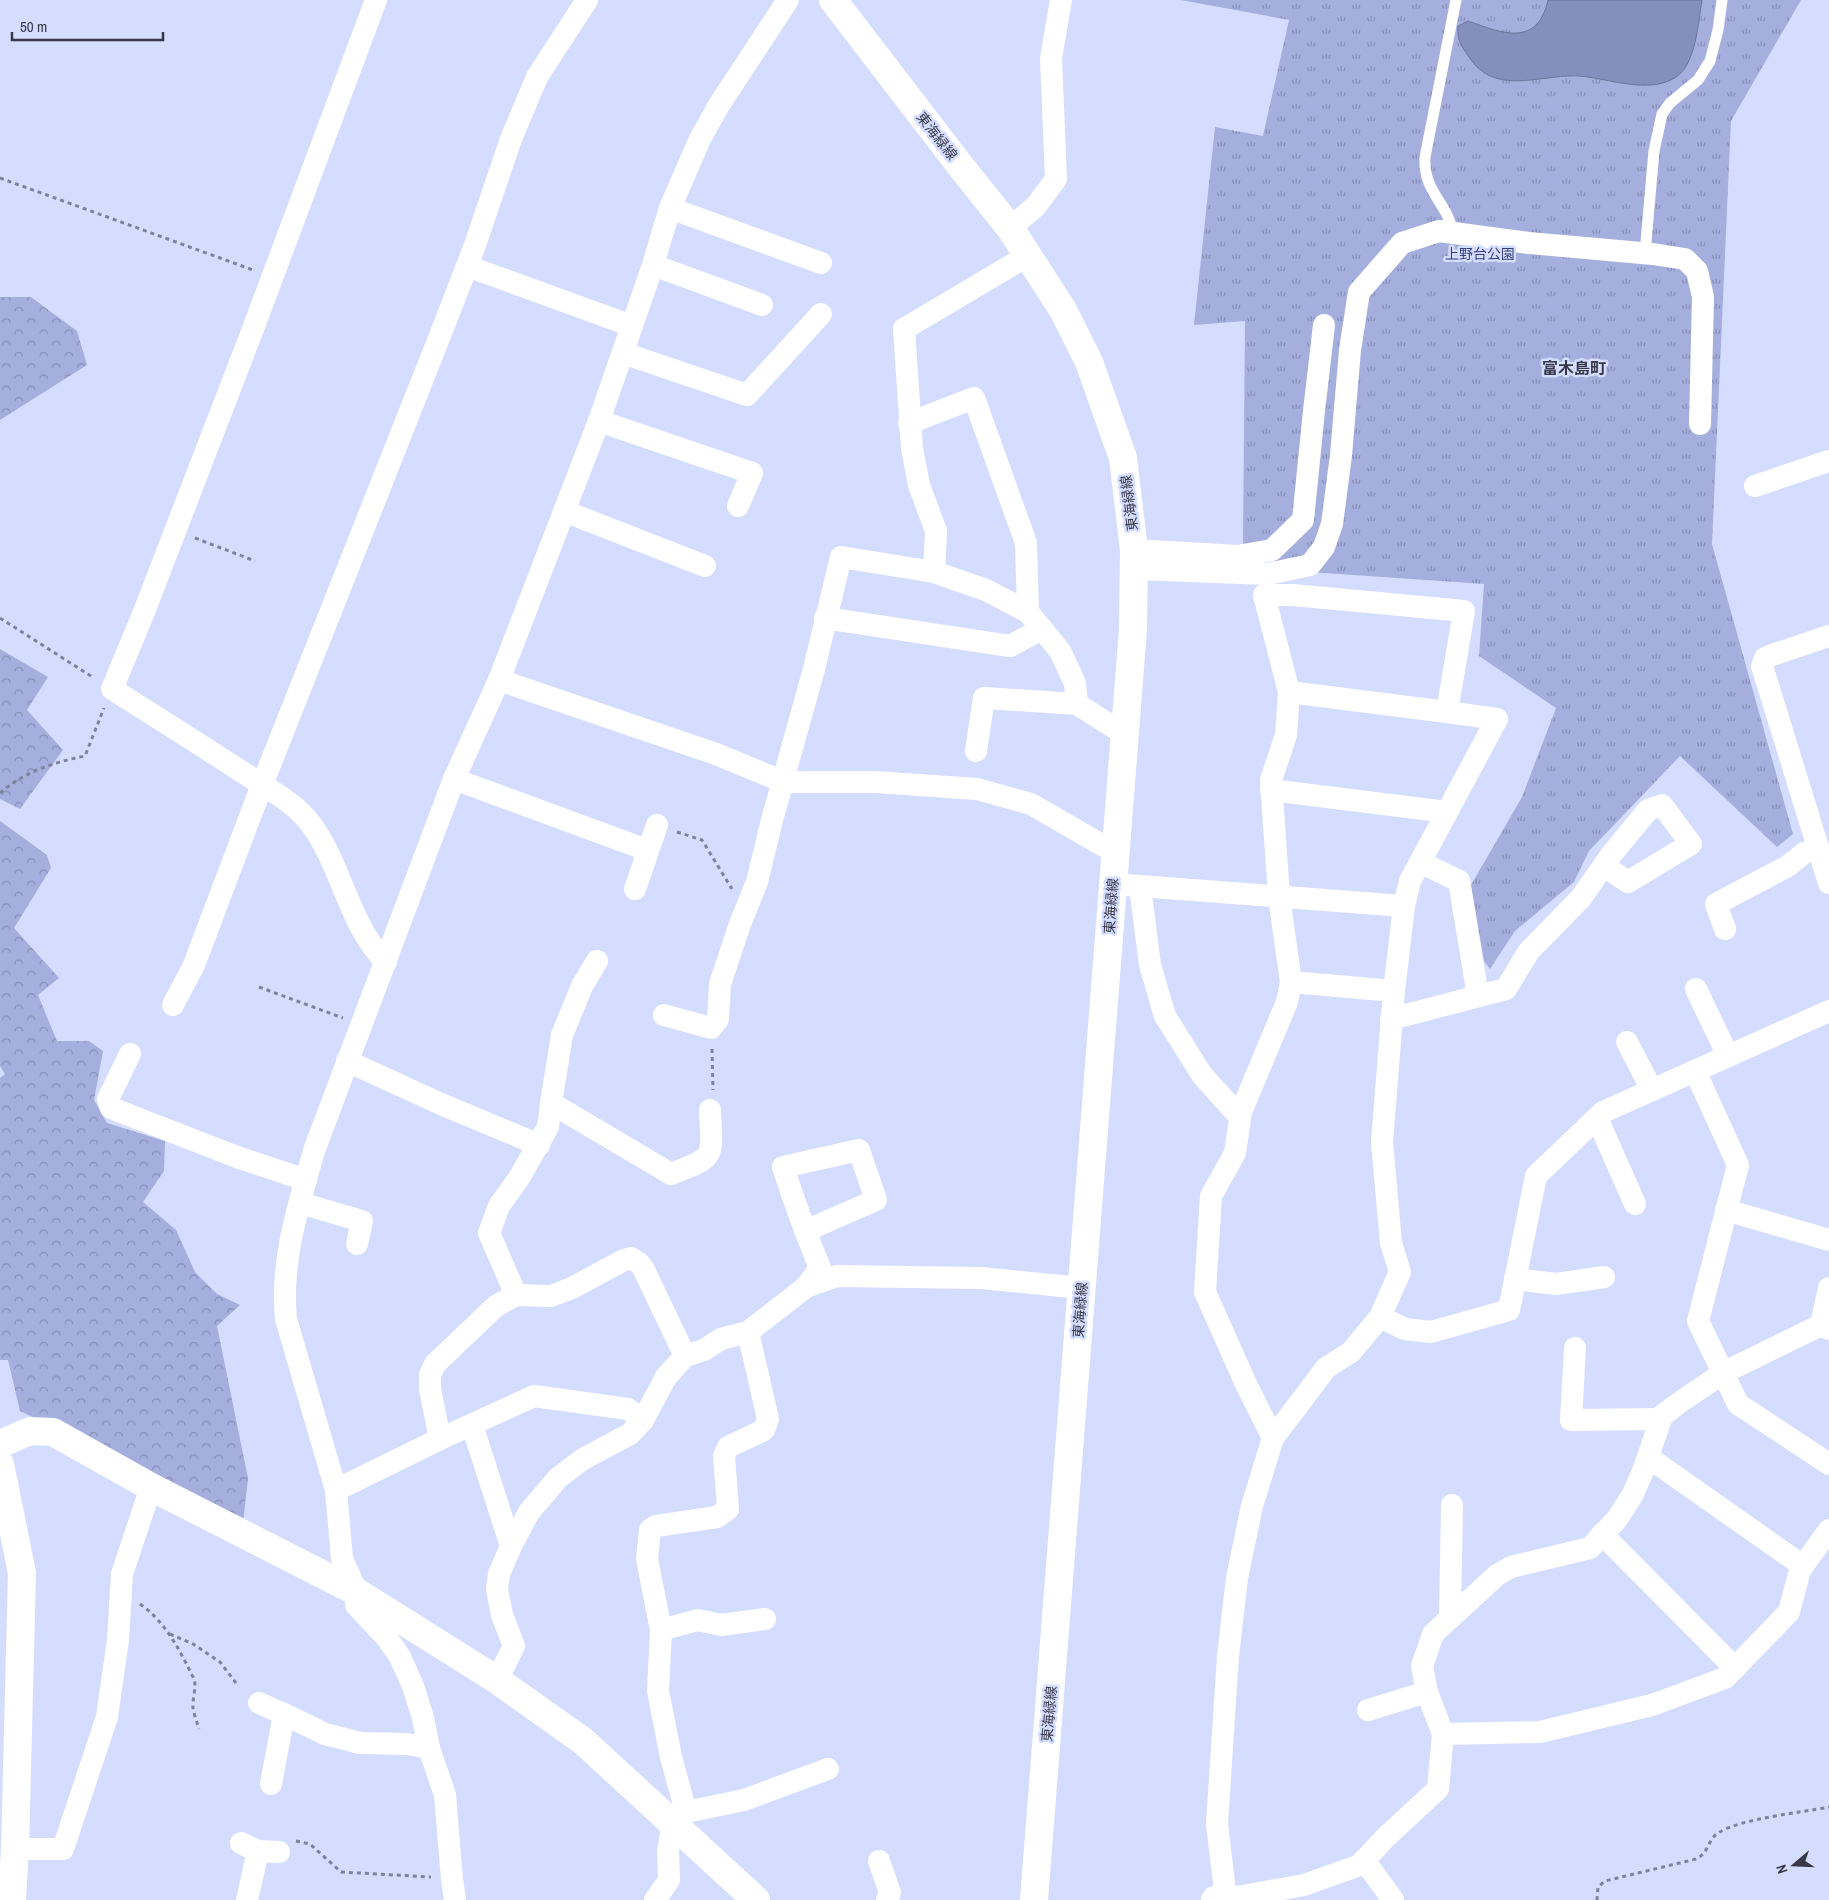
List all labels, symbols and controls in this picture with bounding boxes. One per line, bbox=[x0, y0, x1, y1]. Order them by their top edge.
scale bar bbox=[12, 10, 164, 42]
text: 50 m bbox=[20, 16, 47, 37]
street label: 東海緑線 bbox=[913, 108, 961, 164]
park label: 上野台公園 bbox=[1445, 245, 1515, 263]
district label: 富木島町 bbox=[1542, 357, 1606, 379]
street label: 東海緑線 bbox=[1117, 474, 1141, 532]
street label: 東海緑線 bbox=[1100, 877, 1122, 935]
street label: 東海緑線 bbox=[1069, 1281, 1091, 1339]
street label: 東海緑線 bbox=[1038, 1685, 1060, 1743]
north arrow bbox=[1769, 1840, 1819, 1890]
text: N bbox=[1772, 1862, 1792, 1876]

